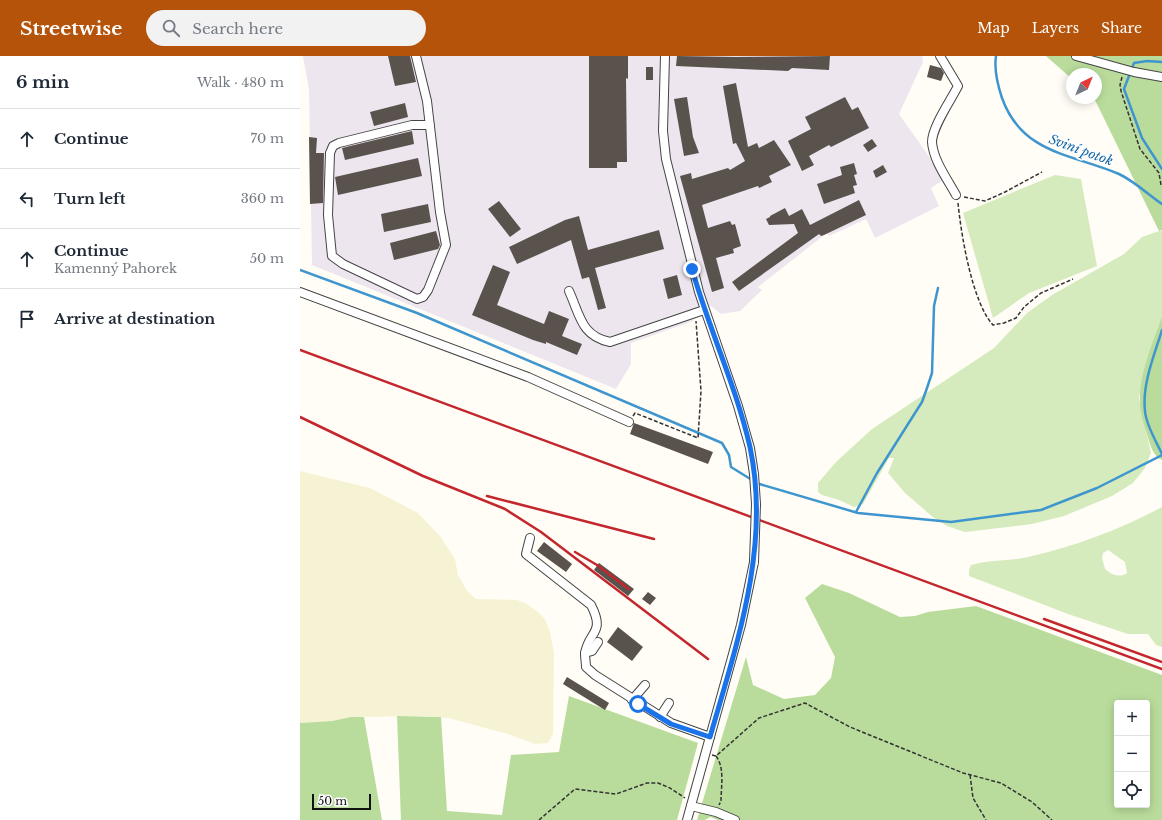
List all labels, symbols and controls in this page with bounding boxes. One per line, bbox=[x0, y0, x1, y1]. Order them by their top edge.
search box bbox=[146, 10, 426, 46]
text: Streetwise bbox=[20, 17, 122, 40]
icon: search bbox=[160, 17, 182, 39]
text: Search here bbox=[192, 19, 283, 38]
text: Map bbox=[977, 19, 1010, 37]
text: Layers bbox=[1032, 19, 1079, 37]
text: Share bbox=[1101, 19, 1142, 37]
north arrow bbox=[1066, 68, 1102, 104]
text: 6 min bbox=[16, 72, 69, 93]
text: Walk · 480 m bbox=[197, 74, 284, 91]
icon: ahead bbox=[16, 128, 38, 150]
text: Continue bbox=[54, 129, 129, 148]
text: 70 m bbox=[251, 130, 284, 147]
water label: Sviní potok bbox=[1047, 131, 1116, 170]
icon: left bbox=[16, 188, 38, 210]
text: Turn left bbox=[54, 189, 125, 208]
text: 360 m bbox=[241, 190, 284, 207]
text: Continue bbox=[54, 241, 129, 260]
icon: ahead bbox=[16, 248, 38, 270]
text: 50 m bbox=[250, 250, 284, 267]
text: Kamenný Pahorek bbox=[54, 260, 177, 277]
route end bbox=[683, 260, 701, 278]
icon: arrive bbox=[16, 308, 38, 330]
text: Arrive at destination bbox=[54, 309, 215, 328]
route start bbox=[629, 695, 647, 713]
map controls bbox=[1114, 700, 1150, 808]
button: + bbox=[1114, 700, 1150, 736]
button: − bbox=[1114, 736, 1150, 772]
button: locate bbox=[1114, 772, 1150, 808]
scale bar bbox=[312, 792, 371, 811]
text: 50 m bbox=[318, 794, 347, 808]

